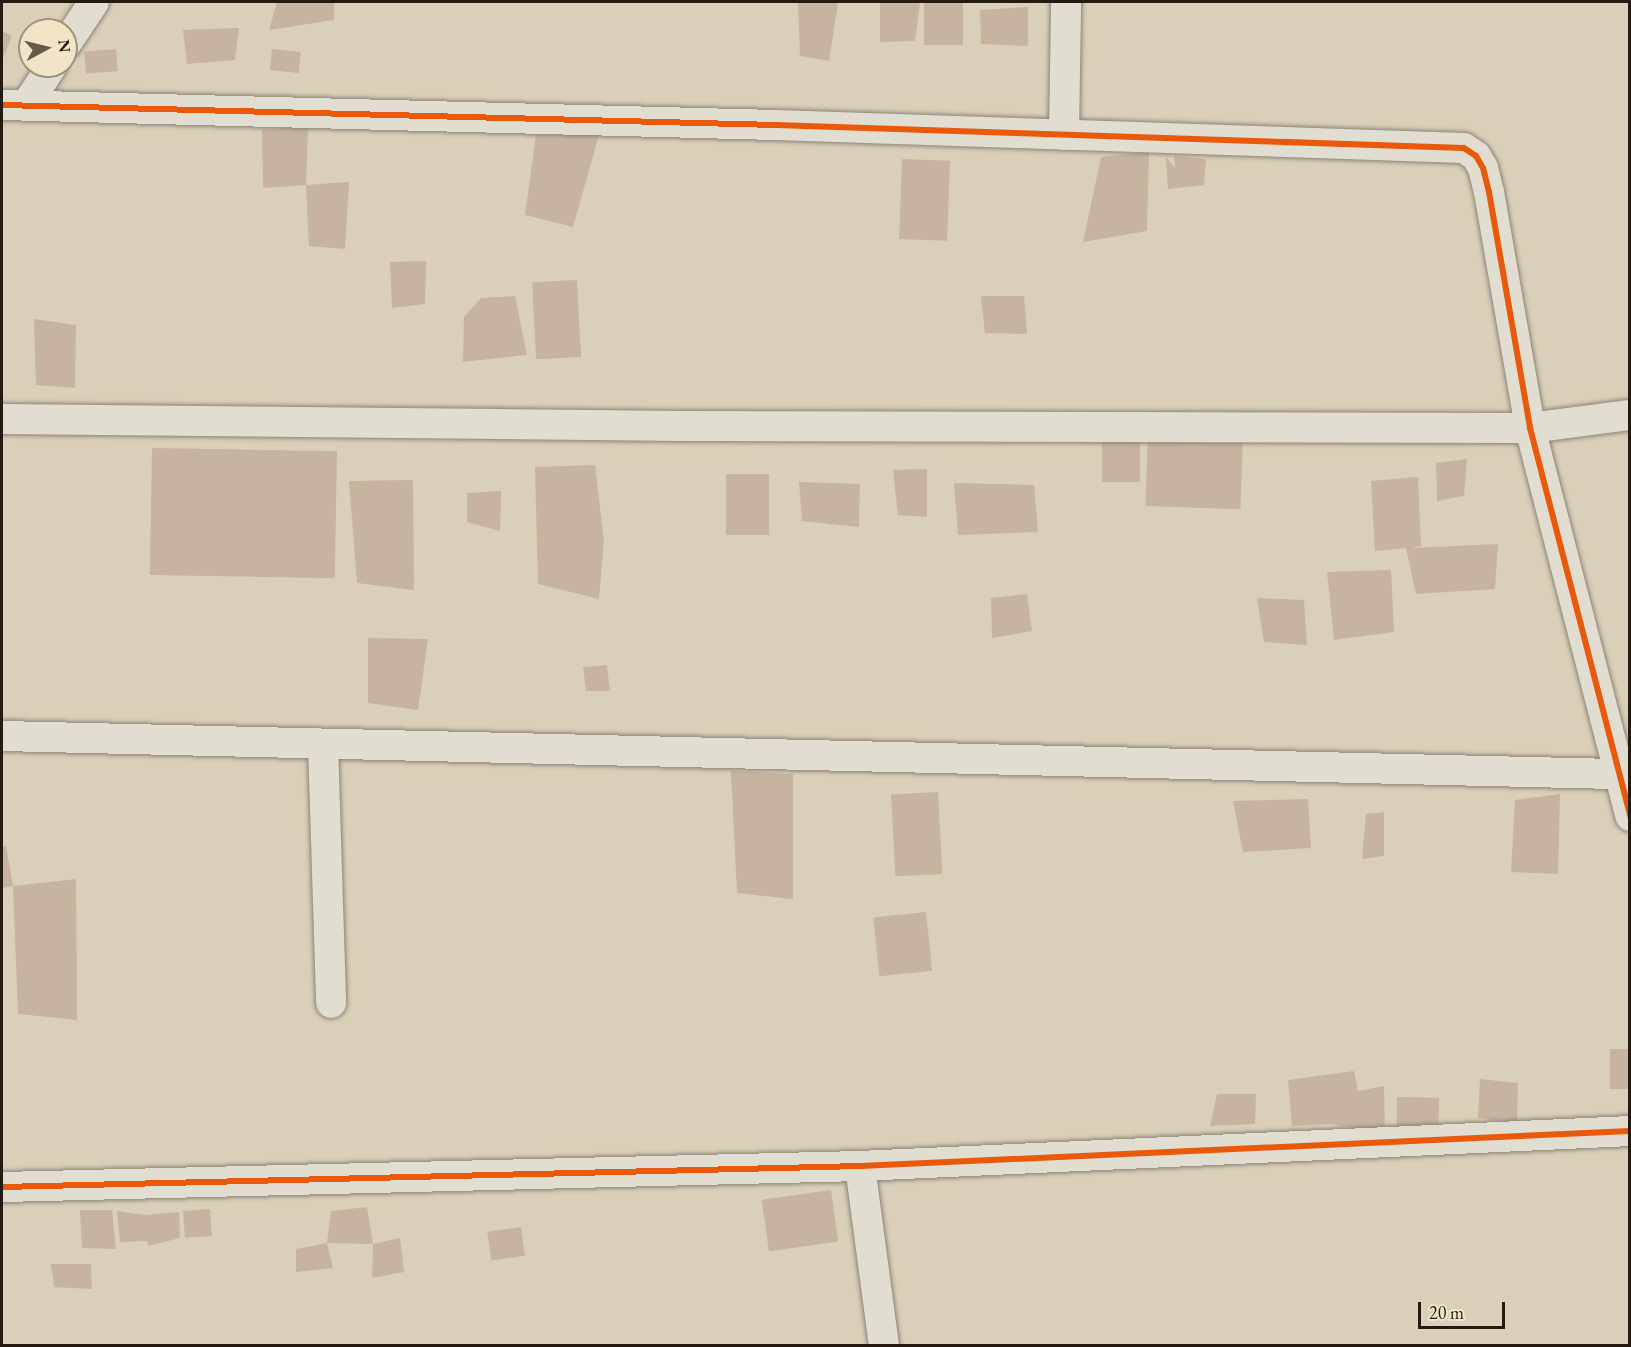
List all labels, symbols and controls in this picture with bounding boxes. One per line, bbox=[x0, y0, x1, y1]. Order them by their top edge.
north arrow bbox=[18, 18, 78, 78]
text: N bbox=[53, 38, 76, 54]
scale bar bbox=[1421, 1290, 1508, 1328]
text: 20 m bbox=[1429, 1301, 1464, 1324]

